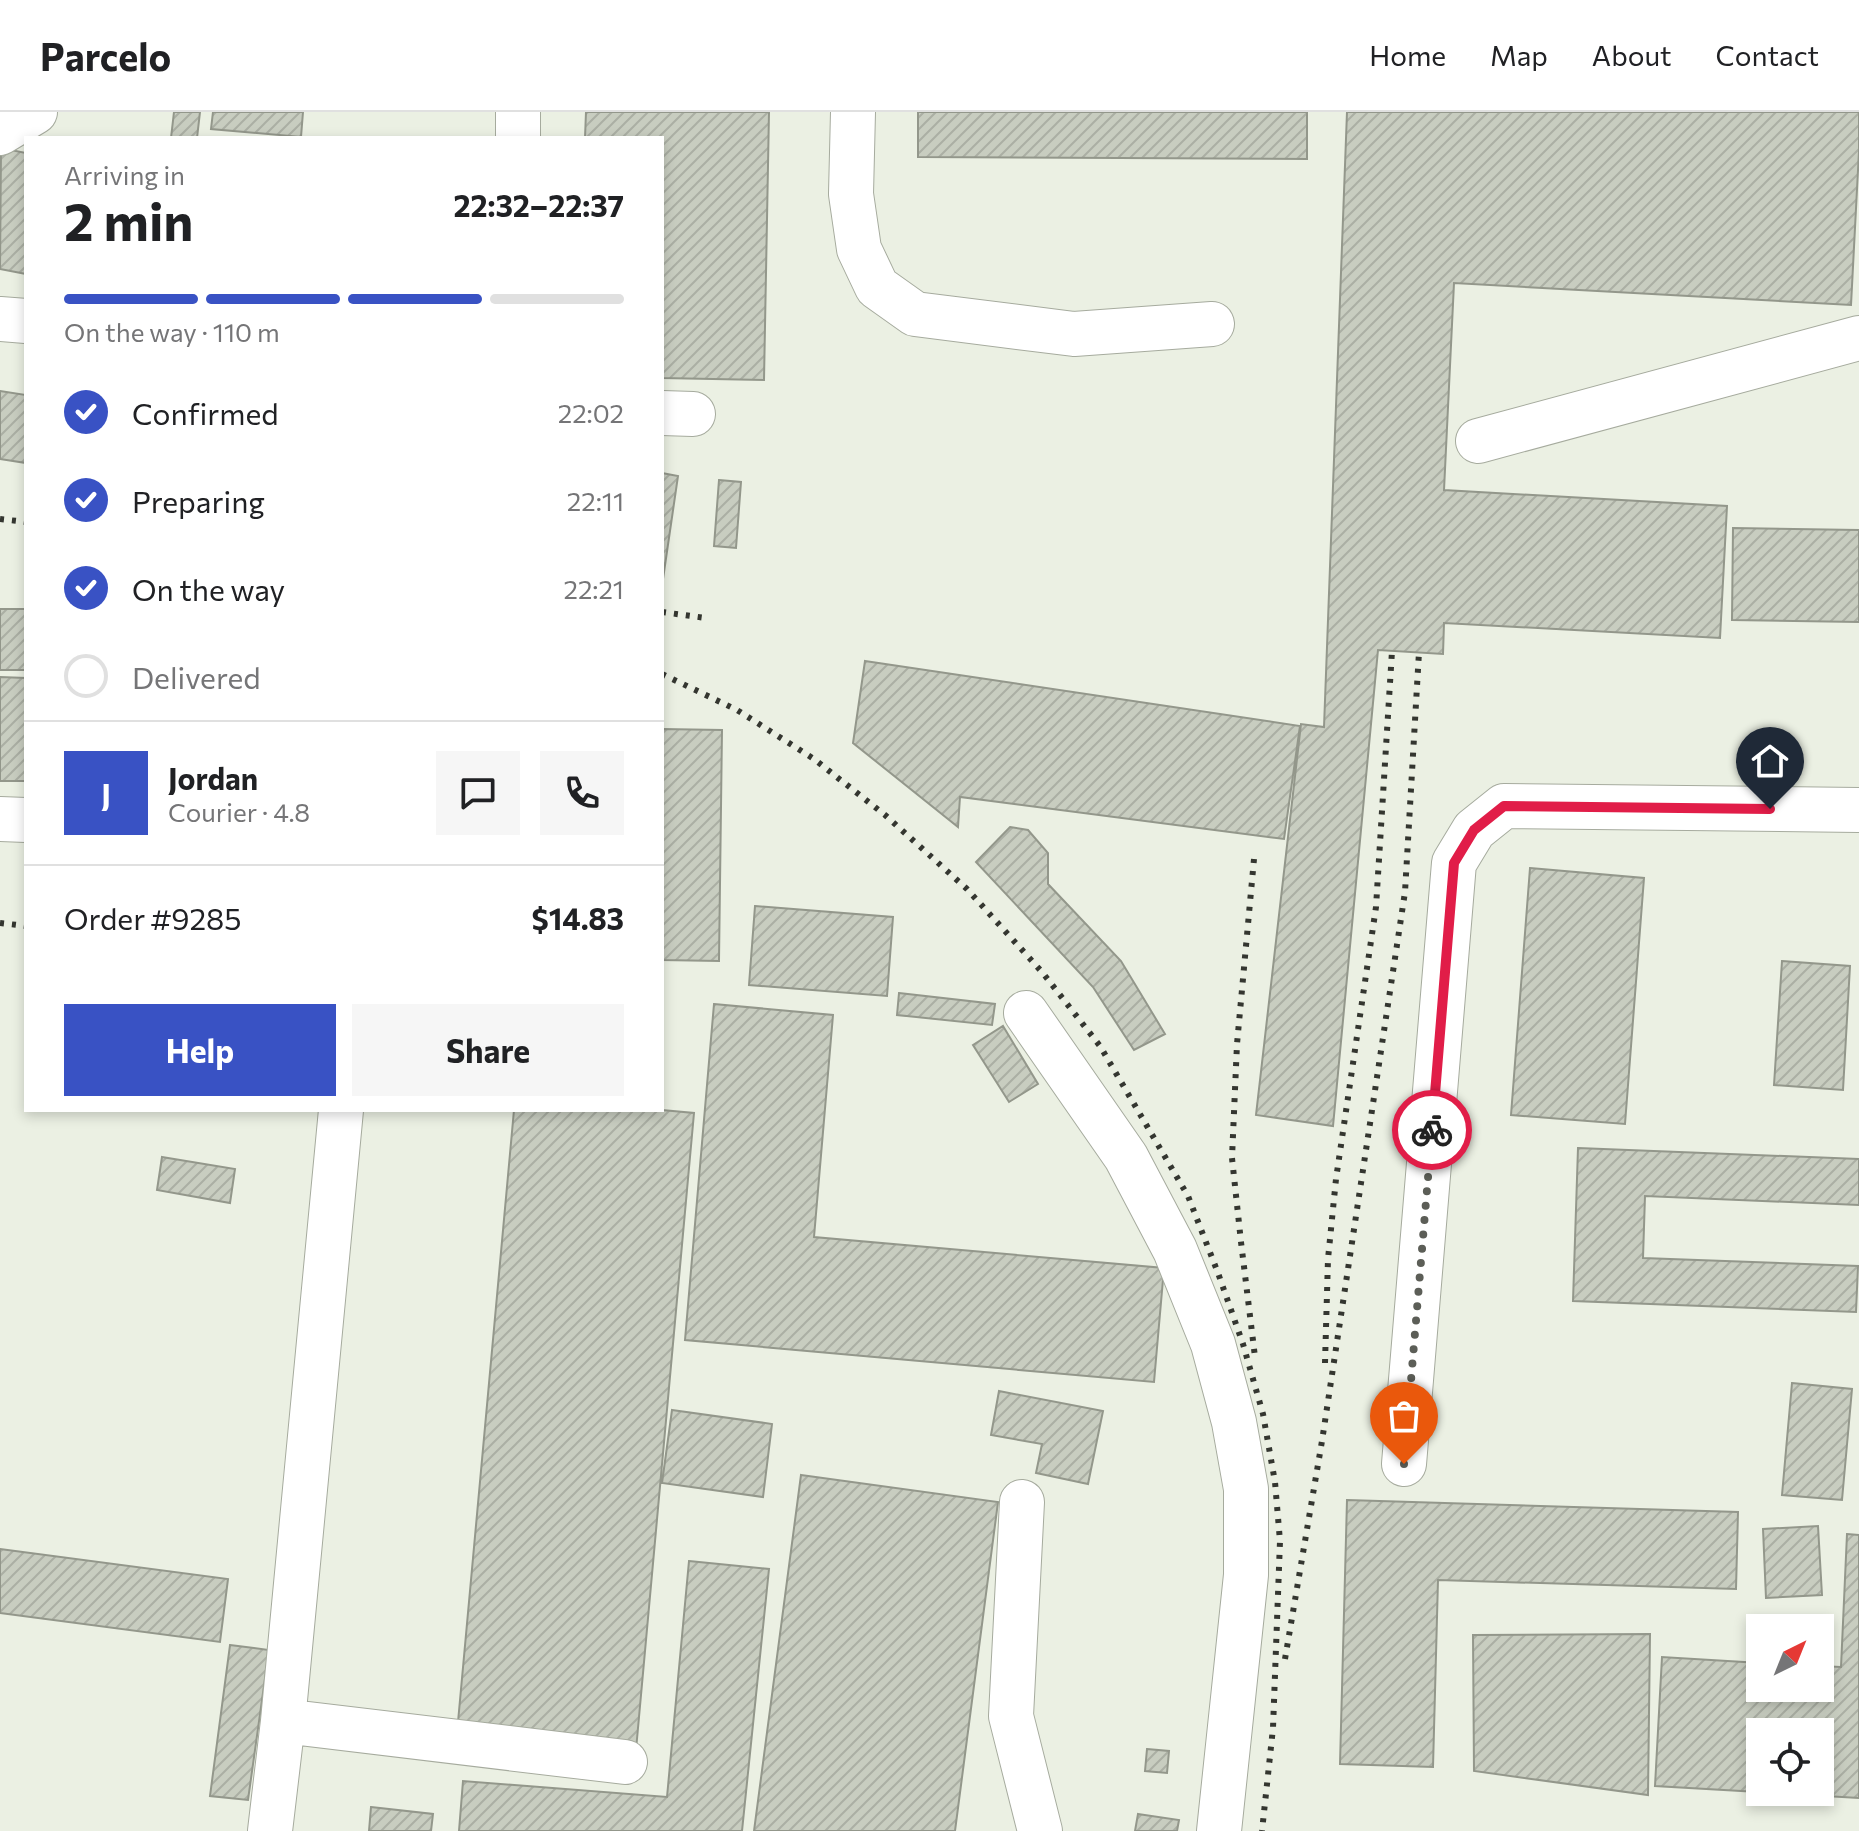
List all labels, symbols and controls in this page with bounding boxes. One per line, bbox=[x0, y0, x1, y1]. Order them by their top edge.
text: Parcelo bbox=[40, 32, 171, 79]
text: Home bbox=[1369, 38, 1446, 72]
text: Map bbox=[1490, 38, 1548, 72]
text: About bbox=[1592, 38, 1672, 72]
text: Contact bbox=[1716, 38, 1819, 72]
text: Arriving in bbox=[64, 159, 185, 190]
text: 22:32–22:37 bbox=[453, 186, 624, 223]
text: 2 min bbox=[64, 188, 193, 252]
text: On the way · 110 m bbox=[64, 316, 280, 347]
icon: check bbox=[64, 390, 108, 434]
text: Confirmed bbox=[132, 394, 279, 431]
text: 22:02 bbox=[558, 397, 624, 428]
icon: check bbox=[64, 478, 108, 522]
text: Preparing bbox=[132, 482, 265, 519]
text: 22:11 bbox=[567, 485, 624, 516]
icon: check bbox=[64, 566, 108, 610]
text: On the way bbox=[132, 570, 285, 607]
text: 22:21 bbox=[563, 573, 624, 604]
text: Delivered bbox=[132, 658, 261, 695]
pin bbox=[1736, 727, 1804, 809]
icon: home bbox=[1748, 739, 1792, 783]
button: chat bbox=[436, 751, 520, 835]
button: phone bbox=[540, 751, 624, 835]
text: Jordan bbox=[168, 759, 258, 796]
text: J bbox=[101, 775, 111, 812]
text: Courier · 4.8 bbox=[168, 796, 310, 827]
text: Order #9285 bbox=[64, 899, 241, 936]
text: $14.83 bbox=[532, 899, 624, 936]
button: Help bbox=[64, 1004, 336, 1096]
button: Share bbox=[352, 1004, 624, 1096]
courier bbox=[1392, 1090, 1472, 1170]
icon: bike bbox=[1410, 1108, 1454, 1152]
pin bbox=[1370, 1382, 1438, 1464]
icon: bag bbox=[1382, 1394, 1426, 1438]
north arrow bbox=[1746, 1614, 1834, 1702]
map controls bbox=[1746, 1614, 1834, 1806]
button: locate bbox=[1746, 1718, 1834, 1806]

